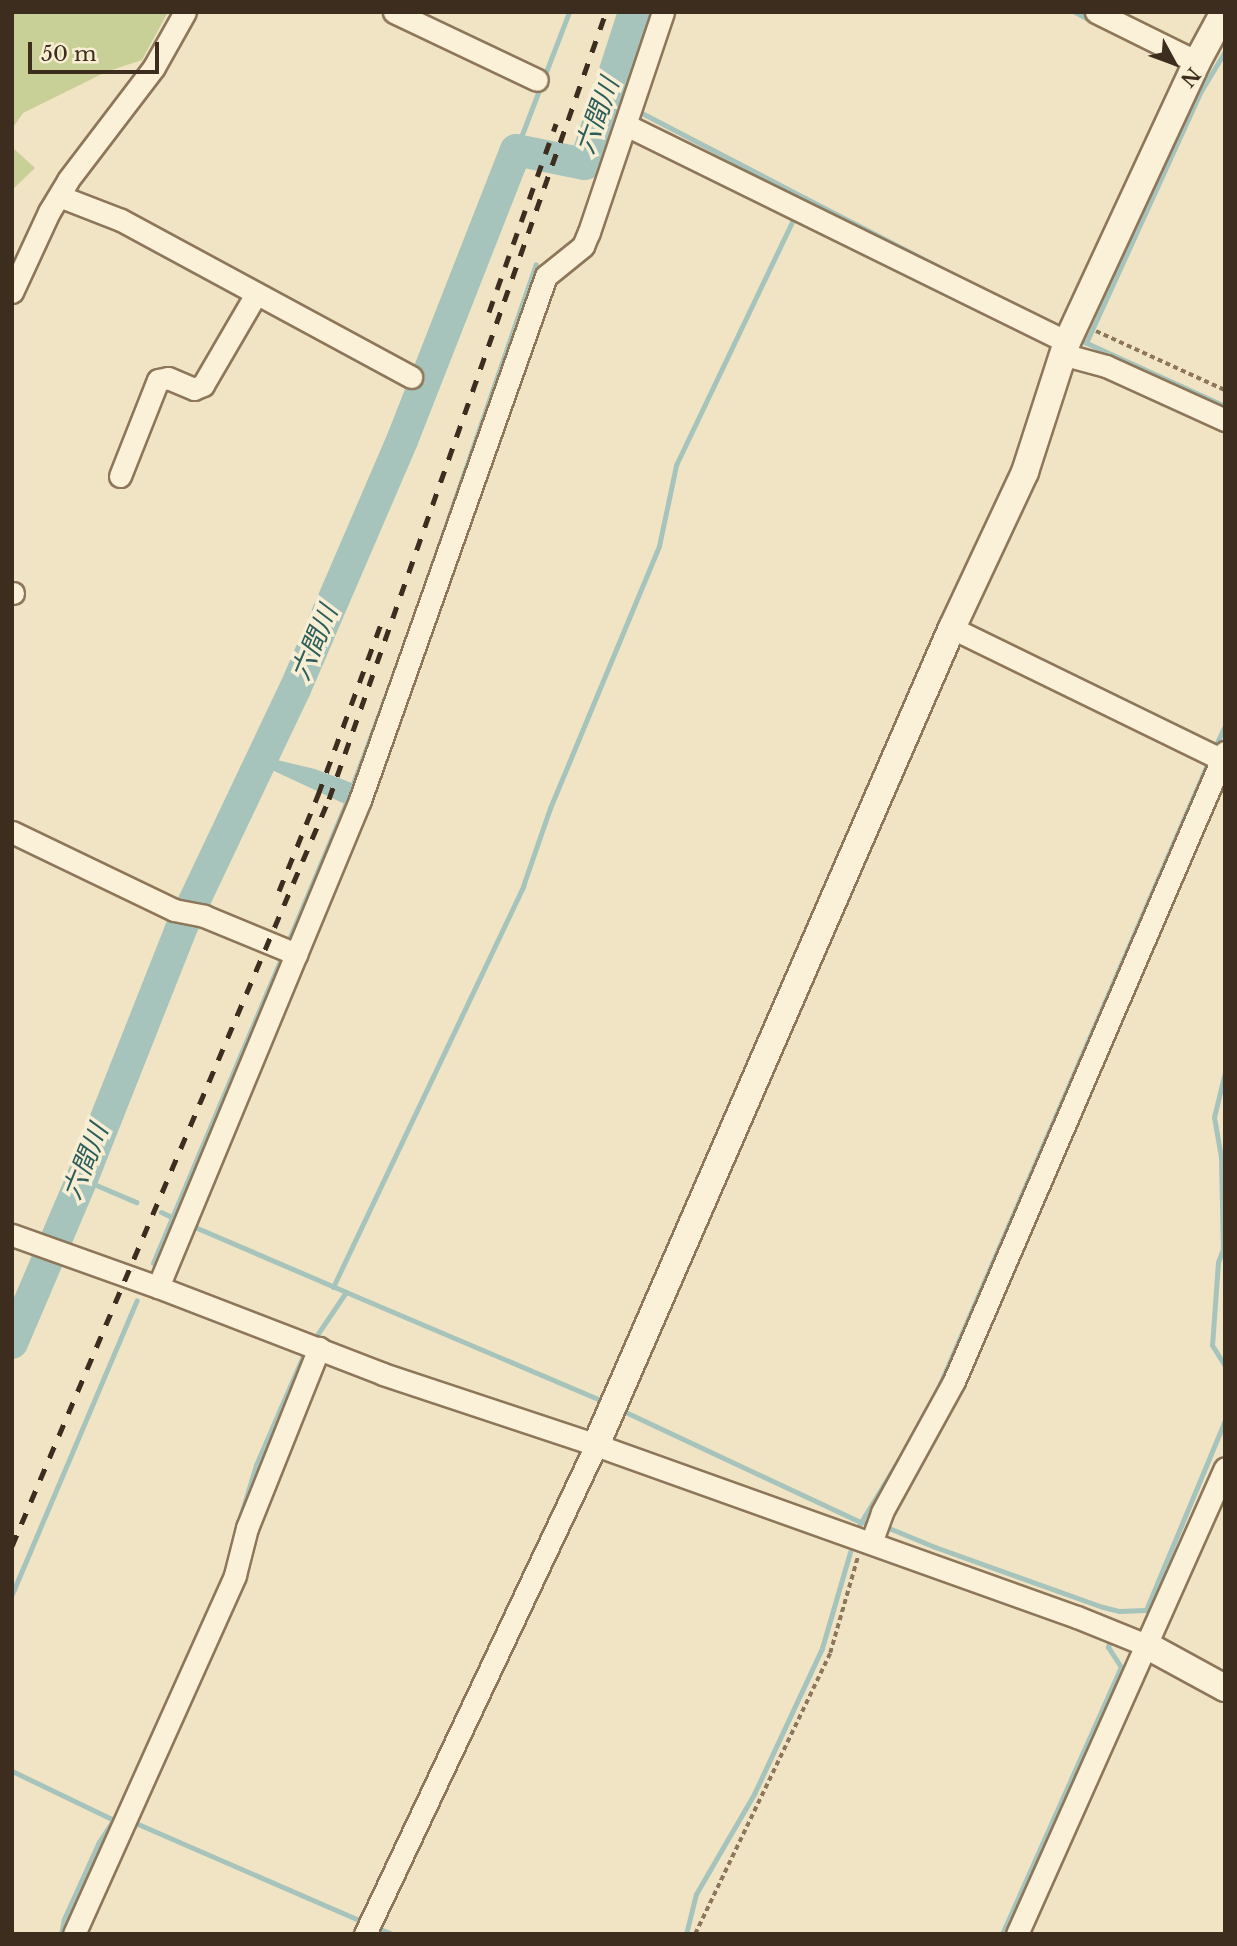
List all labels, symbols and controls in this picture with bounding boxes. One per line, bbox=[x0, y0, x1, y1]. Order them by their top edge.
scale bar bbox=[32, 28, 163, 72]
north arrow bbox=[1139, 28, 1209, 98]
text: 50 m bbox=[41, 41, 96, 67]
text: N bbox=[1176, 63, 1205, 91]
water label: 六間川 bbox=[570, 74, 626, 158]
water label: 六間川 bbox=[285, 601, 345, 685]
water label: 六間川 bbox=[57, 1120, 115, 1204]

